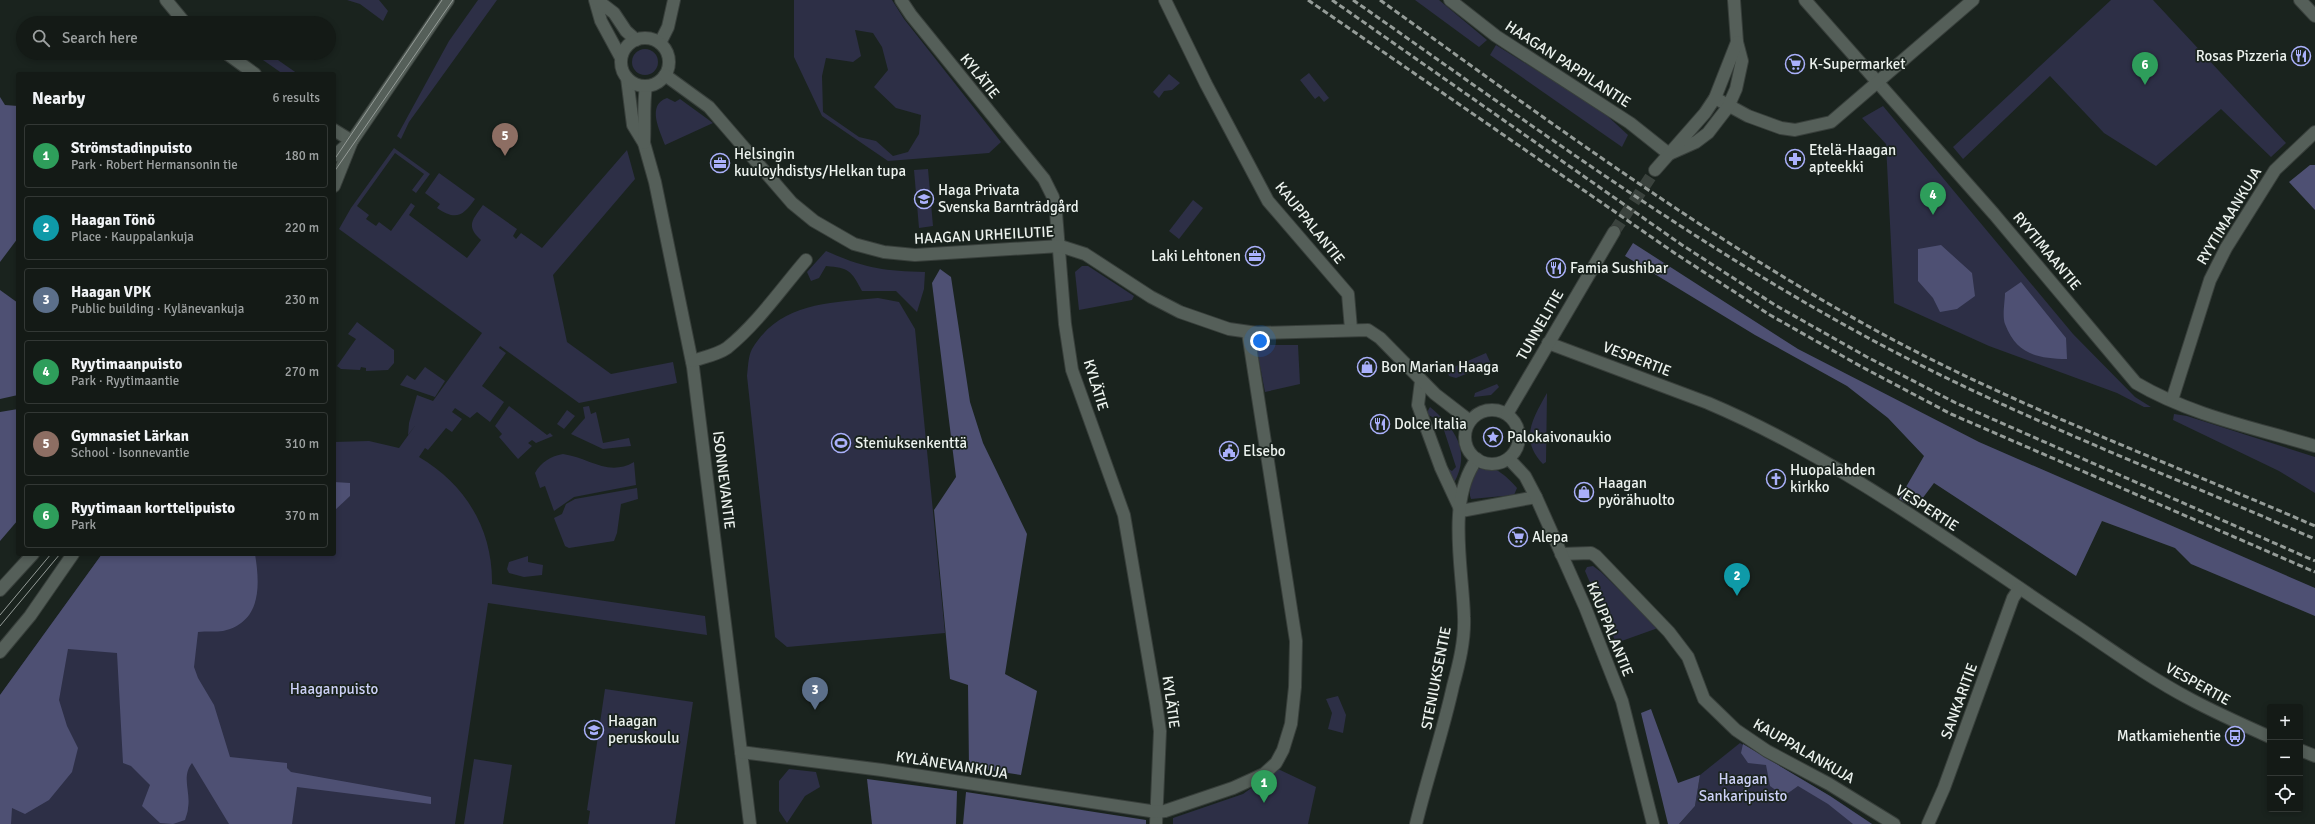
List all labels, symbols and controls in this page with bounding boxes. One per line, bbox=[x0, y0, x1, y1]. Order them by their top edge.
search box bbox=[16, 16, 336, 60]
street label: HAAGAN PAPPILANTIE bbox=[1502, 17, 1634, 111]
icon: search bbox=[30, 27, 52, 49]
text: Search here bbox=[62, 29, 138, 47]
restaurant icon: Rosas Pizzeria bbox=[2290, 45, 2312, 67]
place label: Rosas Pizzeria bbox=[2196, 47, 2287, 65]
street label: KYLÄTIE bbox=[956, 50, 1004, 102]
pin: 6 bbox=[2132, 52, 2158, 85]
supermarket icon: K-Supermarket bbox=[1784, 53, 1806, 75]
place label: K-Supermarket bbox=[1809, 55, 1906, 73]
text: Nearby bbox=[32, 88, 85, 109]
text: 6 results bbox=[272, 90, 320, 106]
pin: 5 bbox=[492, 123, 518, 156]
text: Strömstadinpuisto bbox=[71, 139, 192, 157]
place label: Etelä-Haagan apteekki bbox=[1809, 141, 1896, 176]
place label: Helsingin kuuloyhdistys/Helkan tupa bbox=[734, 145, 906, 180]
text: 1 bbox=[42, 148, 50, 164]
text: 180 m bbox=[285, 148, 319, 164]
pharmacy icon: Etelä-Haagan apteekki bbox=[1784, 148, 1806, 170]
office icon: Helsingin kuuloyhdistys/Helkan tupa bbox=[709, 152, 731, 174]
text: Park · Robert Hermansonin tie bbox=[71, 157, 238, 173]
street label: RYYTIMAANKUJA bbox=[2193, 164, 2265, 268]
street label: KAUPPALANTIE bbox=[1271, 178, 1349, 268]
place label: Haga Privata Svenska Barnträdgård bbox=[938, 181, 1079, 216]
pin: 4 bbox=[1920, 182, 1946, 215]
school or university icon: Haga Privata Svenska Barnträdgård bbox=[913, 188, 935, 210]
street label: RYYTIMAANTIE bbox=[2009, 208, 2085, 294]
text: Haagan Tönö bbox=[71, 211, 155, 229]
text: 2 bbox=[42, 220, 50, 236]
text: 220 m bbox=[285, 220, 319, 236]
street label: HAAGAN URHEILUTIE bbox=[913, 222, 1055, 248]
text: Place · Kauppalankuja bbox=[71, 229, 194, 245]
office icon: Laki Lehtonen bbox=[1244, 245, 1266, 267]
place label: Laki Lehtonen bbox=[1151, 247, 1241, 265]
restaurant icon: Famia Sushibar bbox=[1545, 257, 1567, 279]
place label: Famia Sushibar bbox=[1570, 259, 1669, 277]
text: Haagan VPK bbox=[71, 283, 151, 301]
street label: TUNNELITIE bbox=[1513, 286, 1567, 364]
text: 3 bbox=[42, 292, 50, 308]
text: 230 m bbox=[285, 292, 319, 308]
text: Public building · Kylänevankuja bbox=[71, 301, 244, 317]
your location bbox=[1250, 331, 1270, 351]
street label: VESPERTIE bbox=[1600, 338, 1674, 380]
text: Ryytimaanpuisto bbox=[71, 355, 182, 373]
shop icon: Bon Marian Haaga bbox=[1356, 356, 1378, 378]
street label: KYLÄTIE bbox=[1080, 357, 1112, 413]
place label: Bon Marian Haaga bbox=[1381, 358, 1499, 376]
text: 4 bbox=[42, 364, 50, 380]
text: 270 m bbox=[285, 364, 319, 380]
text: Park · Ryytimaantie bbox=[71, 373, 179, 389]
restaurant icon: Dolce Italia bbox=[1369, 413, 1391, 435]
place label: Dolce Italia bbox=[1394, 415, 1467, 433]
place icon: Palokaivonaukio bbox=[1482, 426, 1504, 448]
text: Gymnasiet Lärkan bbox=[71, 427, 189, 445]
place label: Palokaivonaukio bbox=[1507, 428, 1612, 446]
street label: ISONNEVANTIE bbox=[709, 430, 739, 530]
sports icon: Steniuksenkenttä bbox=[830, 432, 852, 454]
place label: Steniuksenkenttä bbox=[855, 434, 967, 452]
text: 5 bbox=[42, 436, 50, 452]
text: 310 m bbox=[285, 436, 319, 452]
public building icon: Elsebo bbox=[1218, 440, 1240, 462]
place label: Elsebo bbox=[1243, 442, 1286, 460]
text: School · Isonnevantie bbox=[71, 445, 190, 461]
place label: Huopalahden kirkko bbox=[1790, 461, 1875, 496]
church icon: Huopalahden kirkko bbox=[1765, 468, 1787, 490]
place label: Haagan pyörähuolto bbox=[1598, 474, 1675, 509]
shop icon: Haagan pyörähuolto bbox=[1573, 481, 1595, 503]
street label: VESPERTIE bbox=[1892, 481, 1962, 535]
text: Ryytimaan korttelipuisto bbox=[71, 499, 235, 517]
text: 6 bbox=[42, 508, 50, 524]
text: 370 m bbox=[285, 508, 319, 524]
text: Park bbox=[71, 517, 96, 533]
supermarket icon: Alepa bbox=[1507, 526, 1529, 548]
place label: Alepa bbox=[1532, 528, 1568, 546]
pin: 2 bbox=[1724, 563, 1750, 596]
street label: KAUPPALANTIE bbox=[1583, 579, 1637, 679]
street label: STENIUKSENTIE bbox=[1417, 625, 1455, 731]
street label: VESPERTIE bbox=[2162, 659, 2234, 709]
street label: SANKARITIE bbox=[1937, 661, 1981, 741]
street label: KYLÄTIE bbox=[1158, 675, 1184, 729]
pin: 3 bbox=[802, 677, 828, 710]
park label: Haaganpuisto bbox=[290, 680, 379, 698]
map controls bbox=[2267, 704, 2303, 812]
button: + bbox=[2267, 704, 2303, 740]
place label: Haagan peruskoulu bbox=[608, 712, 679, 747]
street label: KAUPPALANKUJA bbox=[1750, 715, 1858, 787]
school or university icon: Haagan peruskoulu bbox=[583, 719, 605, 741]
bus stop icon: Matkamiehentie bbox=[2224, 725, 2246, 747]
place label: Matkamiehentie bbox=[2117, 727, 2221, 745]
button: − bbox=[2267, 740, 2303, 776]
street label: KYLÄNEVANKUJA bbox=[895, 747, 1009, 783]
pin: 1 bbox=[1251, 770, 1277, 803]
park label: Haagan Sankaripuisto bbox=[1699, 770, 1788, 805]
button: locate bbox=[2267, 776, 2303, 812]

